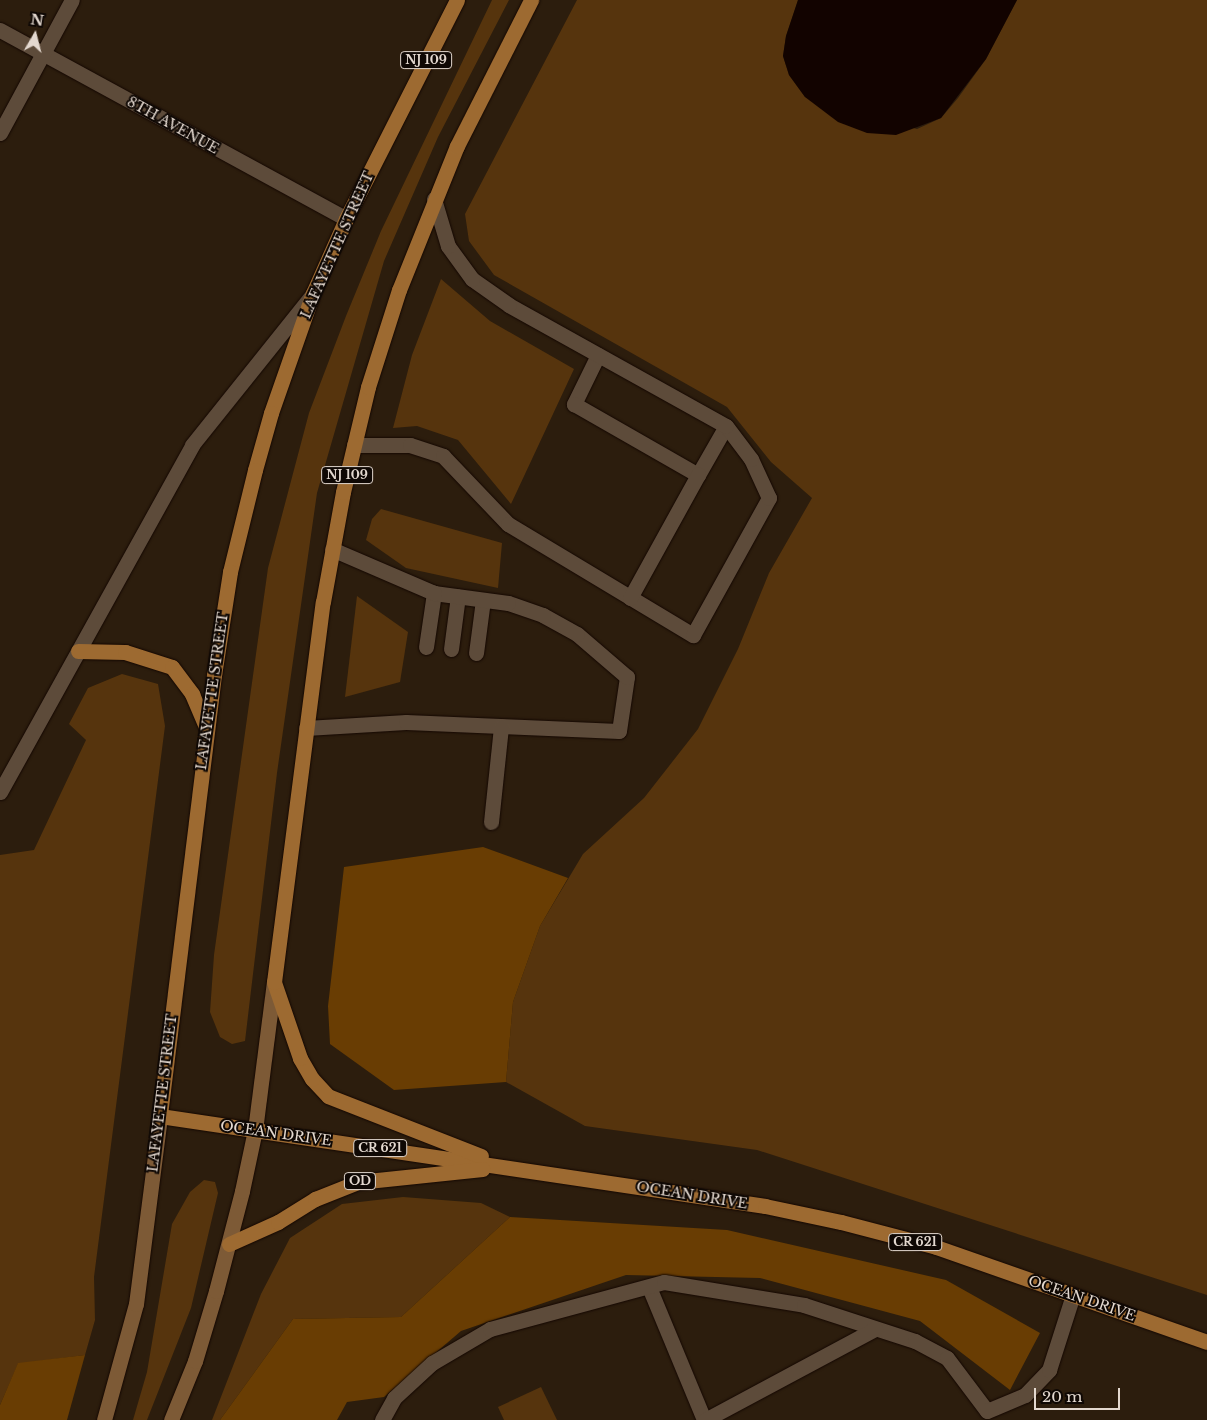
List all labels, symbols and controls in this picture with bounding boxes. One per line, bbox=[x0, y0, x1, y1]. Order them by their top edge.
north arrow bbox=[10, 10, 60, 60]
text: N bbox=[29, 10, 45, 30]
road number: NJ 109 bbox=[400, 50, 452, 70]
street label: 8TH AVENUE bbox=[124, 93, 222, 157]
street label: LAFAYETTE STREET bbox=[297, 169, 377, 321]
road number: NJ 109 bbox=[321, 466, 373, 484]
street label: LAFAYETTE STREET bbox=[193, 611, 231, 771]
street label: LAFAYETTE STREET bbox=[144, 1013, 180, 1173]
street label: OCEAN DRIVE bbox=[219, 1117, 333, 1149]
road number: CR 621 bbox=[352, 1138, 408, 1158]
road number: OD bbox=[344, 1172, 376, 1190]
street label: OCEAN DRIVE bbox=[635, 1178, 749, 1212]
road number: CR 621 bbox=[888, 1232, 942, 1252]
street label: OCEAN DRIVE bbox=[1026, 1272, 1138, 1324]
scale bar bbox=[1037, 1378, 1123, 1410]
text: 20 m bbox=[1042, 1387, 1082, 1406]

